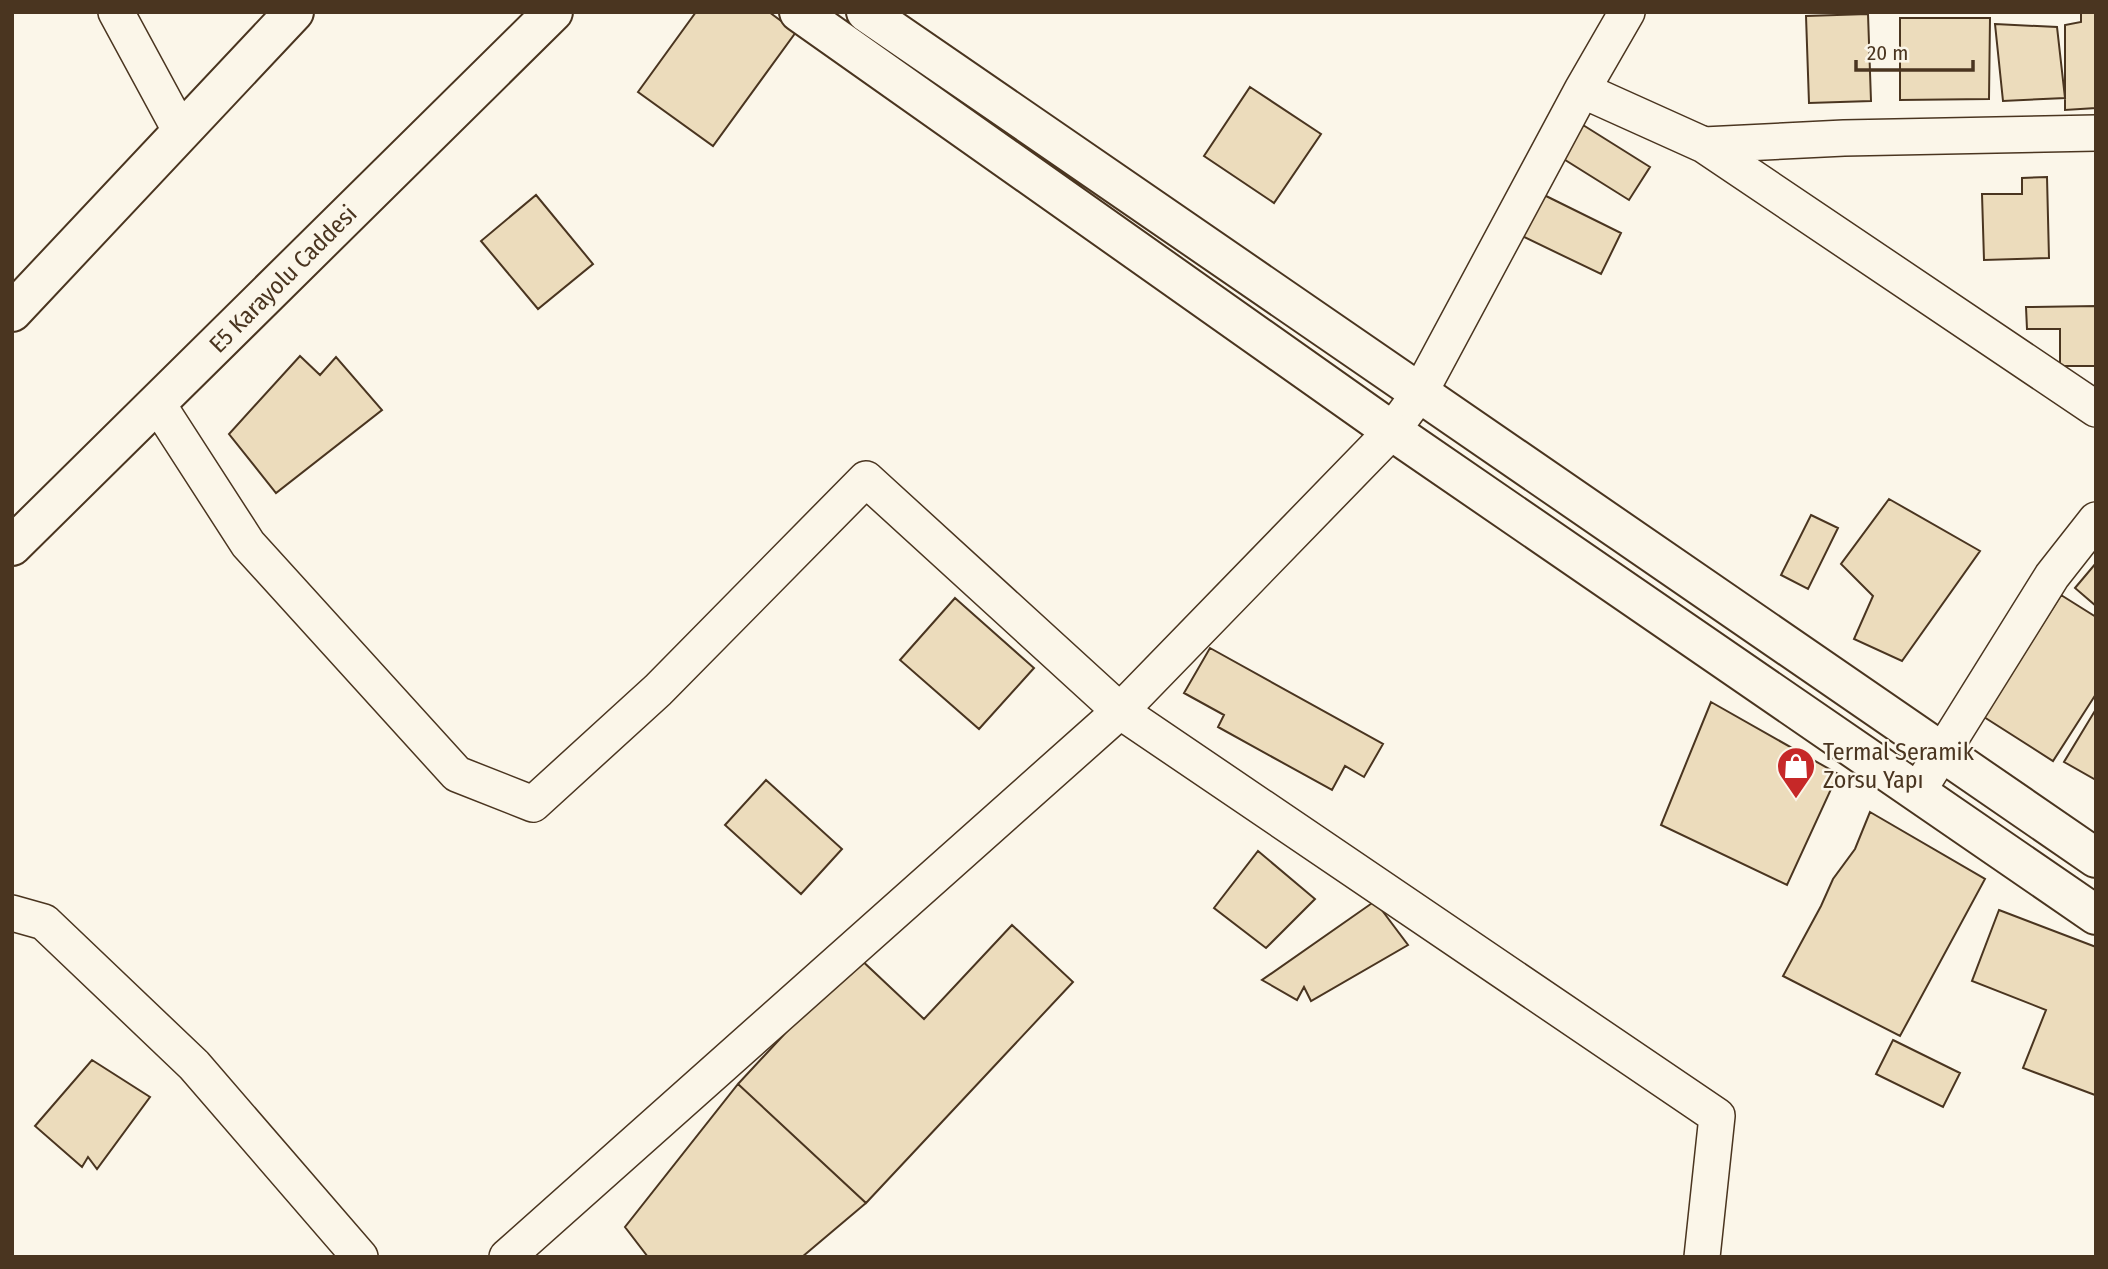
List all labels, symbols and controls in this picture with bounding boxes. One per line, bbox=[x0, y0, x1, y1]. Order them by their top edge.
scale bar bbox=[1856, 28, 1973, 72]
text: 20 m bbox=[1867, 40, 1908, 66]
street label: E5 Karayolu Caddesi bbox=[204, 200, 362, 358]
place label: Termal Seramik Zorsu Yapı bbox=[1823, 738, 1975, 794]
shop icon: Termal Seramik Zorsu Yapı bbox=[1775, 745, 1817, 800]

